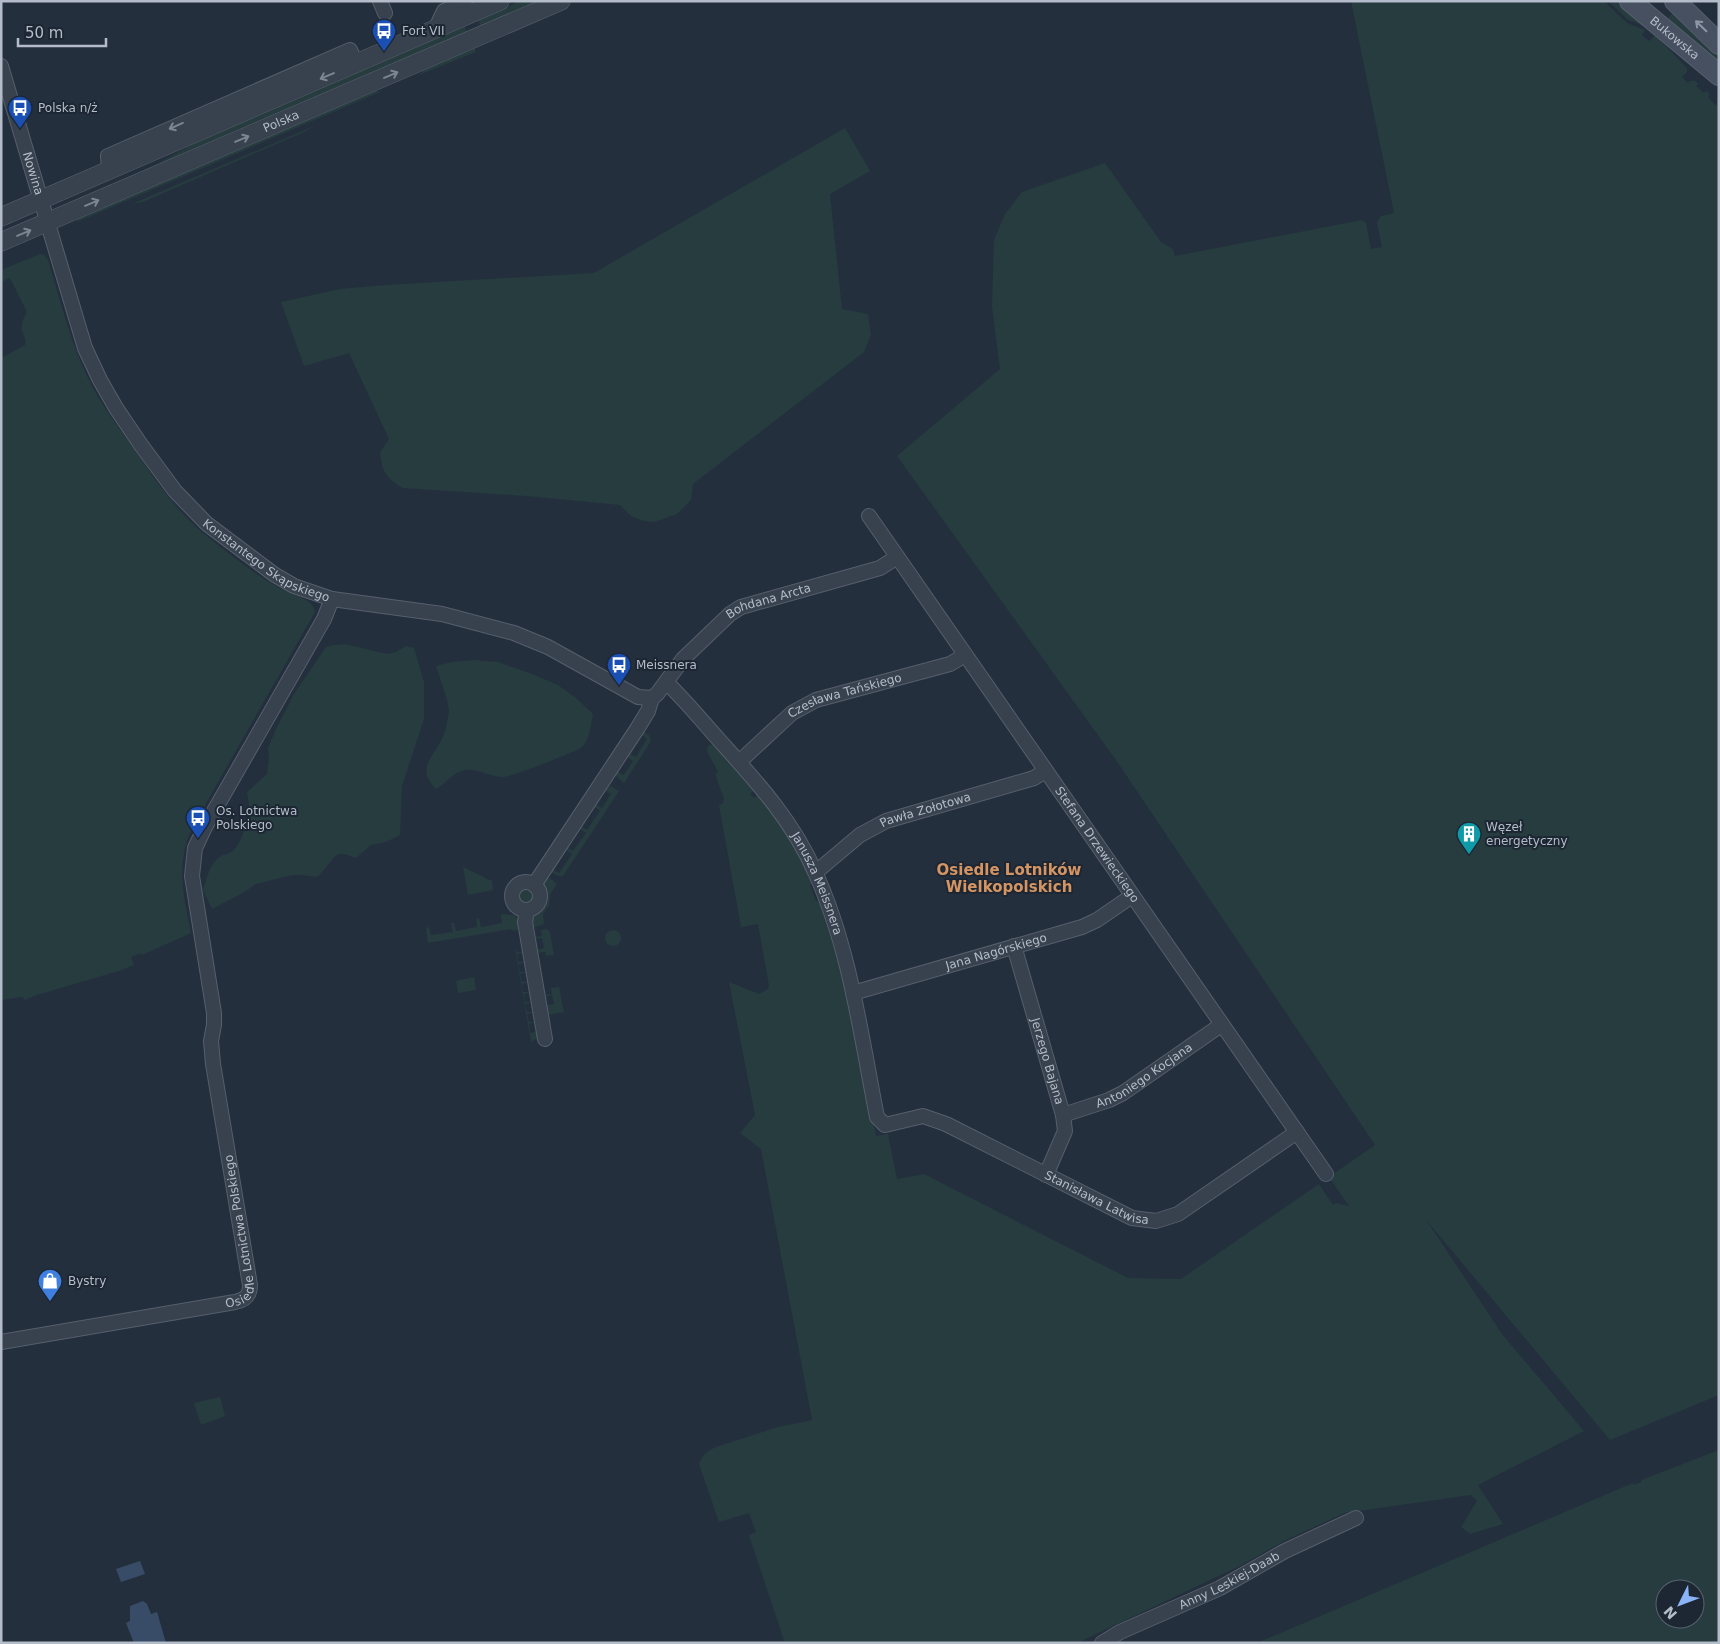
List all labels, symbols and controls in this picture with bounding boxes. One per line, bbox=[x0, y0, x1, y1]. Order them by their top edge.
street label: Bukowska bbox=[1647, 14, 1702, 63]
scale bar bbox=[18, 15, 105, 47]
bus stop icon: Fort VII bbox=[371, 18, 397, 52]
one-way arrow bbox=[1695, 20, 1707, 33]
text: 50 m bbox=[25, 24, 63, 42]
place label: Fort VII bbox=[402, 24, 445, 38]
one-way arrow bbox=[383, 70, 398, 80]
one-way arrow bbox=[320, 72, 335, 82]
bus stop icon: Polska n/ż bbox=[7, 95, 33, 129]
place label: Polska n/ż bbox=[38, 101, 98, 115]
street label: Polska bbox=[261, 108, 301, 135]
one-way arrow bbox=[169, 122, 184, 131]
one-way arrow bbox=[234, 134, 249, 144]
street label: Nowina bbox=[20, 150, 46, 197]
one-way arrow bbox=[84, 198, 99, 208]
one-way arrow bbox=[17, 227, 32, 236]
street label: Konstantego Skąpskiego bbox=[200, 516, 331, 605]
street label: Bohdana Arcta bbox=[723, 581, 812, 622]
bus stop icon: Meissnera bbox=[606, 652, 632, 686]
place label: Meissnera bbox=[636, 658, 697, 672]
street label: Czesława Tańskiego bbox=[785, 670, 903, 721]
street label: Stefana Drzewieckiego bbox=[1052, 784, 1142, 905]
street label: Pawła Zołotowa bbox=[877, 790, 972, 830]
place label: Os. Lotnictwa Polskiego bbox=[216, 804, 297, 832]
bus stop icon: Os. Lotnictwa Polskiego bbox=[185, 805, 211, 839]
place label: Węzeł energetyczny bbox=[1486, 820, 1568, 848]
building icon: Węzeł energetyczny bbox=[1456, 821, 1482, 855]
street label: Janusza Meissnera bbox=[788, 829, 845, 937]
district label: Osiedle Lotników Wielkopolskich bbox=[937, 861, 1082, 896]
street label: Jana Nagórskiego bbox=[943, 930, 1048, 973]
street label: Jerzego Bajana bbox=[1028, 1015, 1067, 1106]
street label: Antoniego Kocjana bbox=[1094, 1040, 1195, 1111]
street label: Osiedle Lotnictwa Polskiego bbox=[214, 1142, 234, 1310]
text: Osiedle Lotnictwa Polskiego bbox=[221, 1154, 257, 1311]
street label: Stanisława Latwisa bbox=[1042, 1168, 1150, 1227]
shop icon: Bystry bbox=[37, 1268, 63, 1302]
place label: Bystry bbox=[68, 1274, 106, 1288]
street label: Anny Leskiej-Daab bbox=[1177, 1549, 1282, 1612]
north arrow bbox=[1655, 1579, 1705, 1629]
text: N bbox=[1660, 1603, 1680, 1622]

